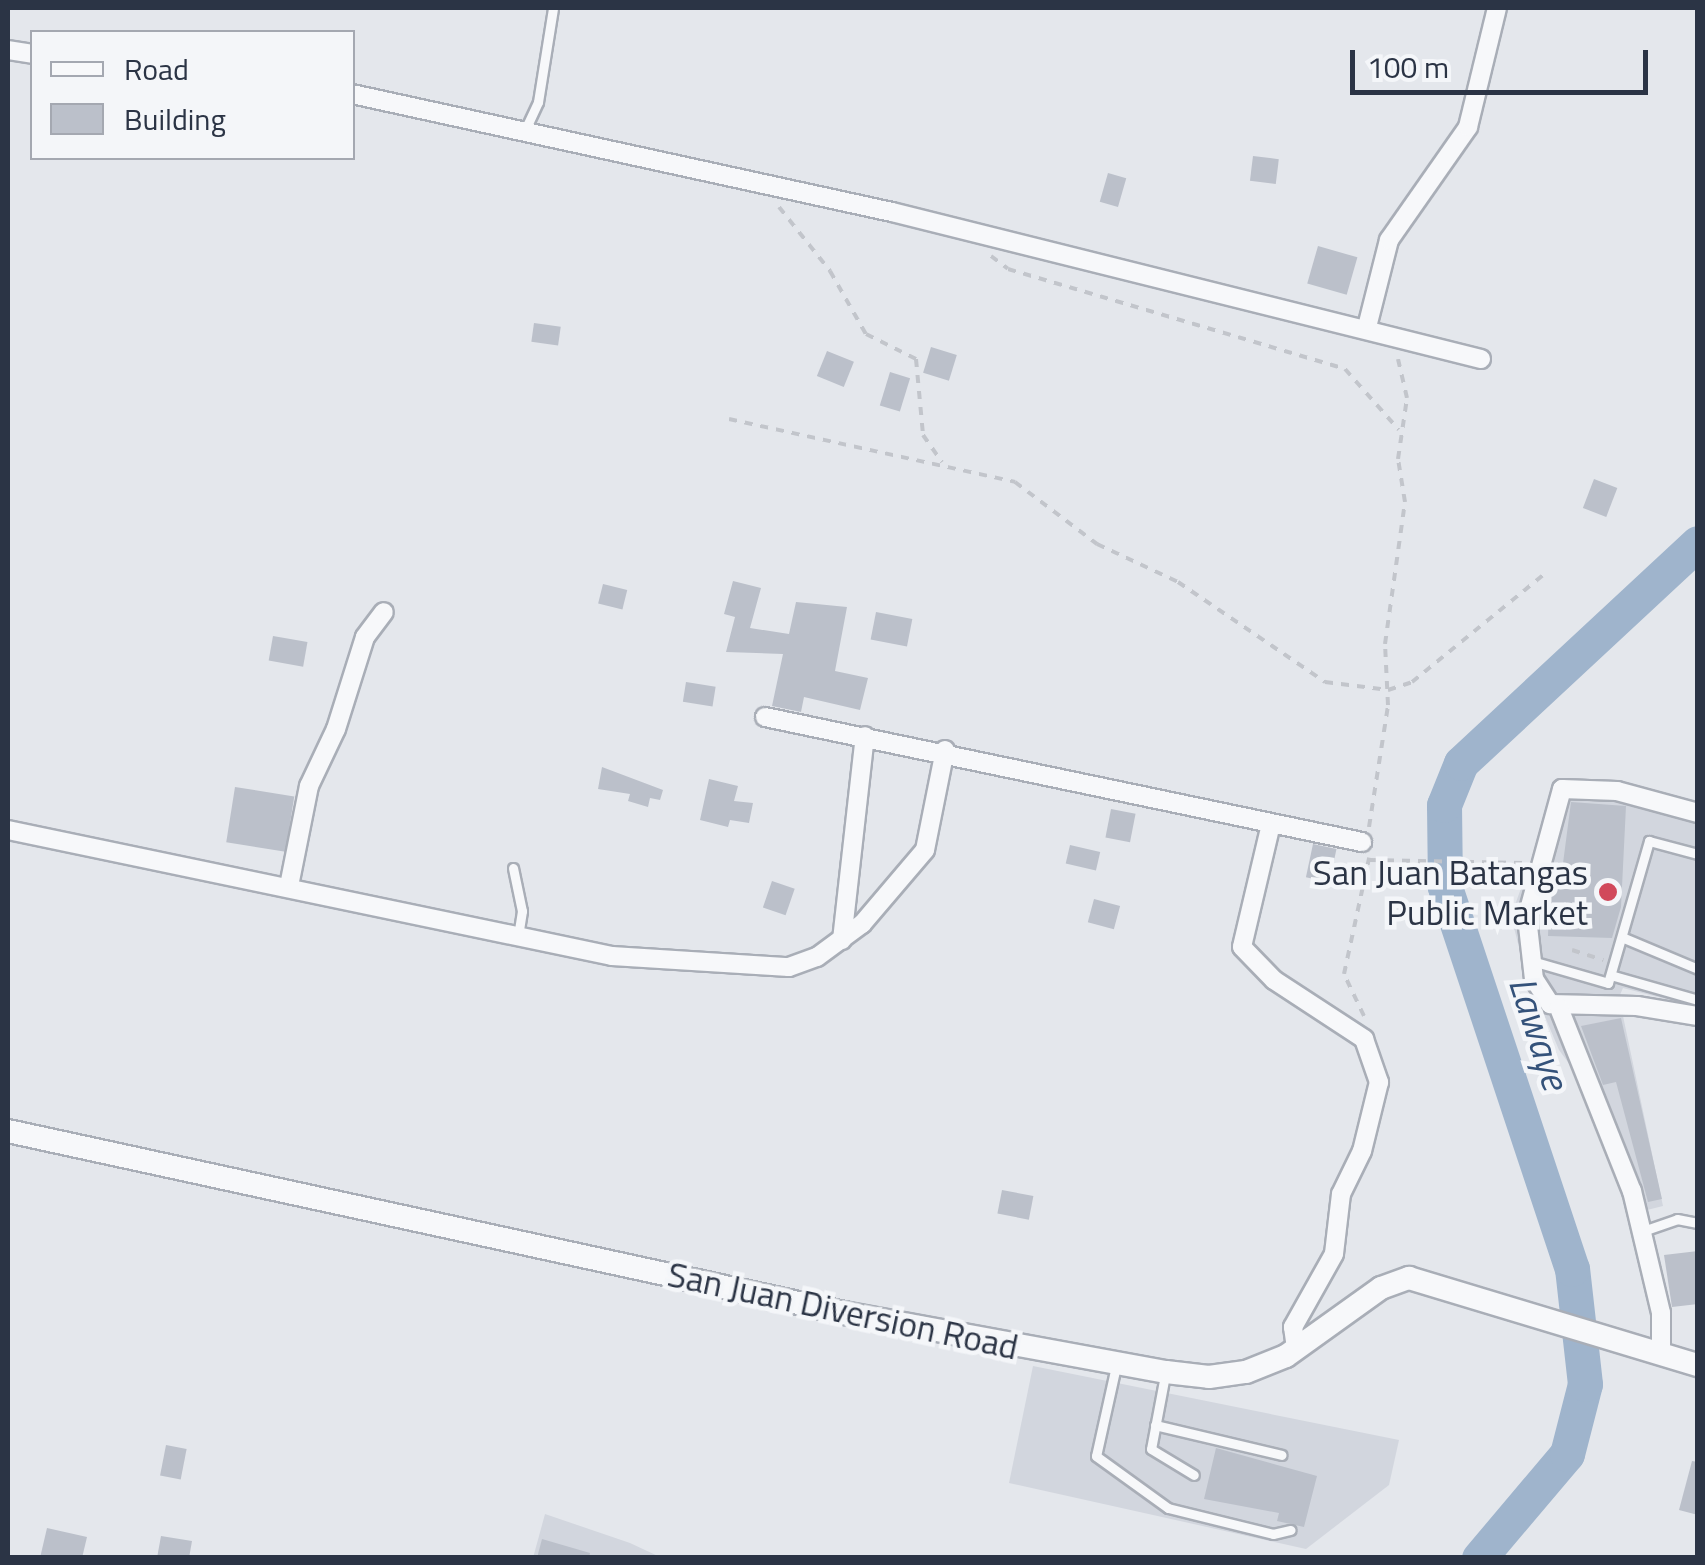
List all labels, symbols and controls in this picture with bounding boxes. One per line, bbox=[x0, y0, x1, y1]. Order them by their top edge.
legend bbox=[30, 30, 355, 160]
scale bar bbox=[1355, 30, 1652, 92]
text: 100 m bbox=[1367, 44, 1449, 90]
text: Road bbox=[124, 46, 189, 92]
text: Building bbox=[124, 96, 226, 142]
place label: San Juan Batangas Public Market bbox=[1313, 851, 1588, 933]
marker: San Juan Batangas Public Market bbox=[1597, 881, 1619, 903]
water label: Lawaye bbox=[1499, 971, 1579, 1095]
street label: San Juan Diversion Road bbox=[664, 1252, 1022, 1368]

